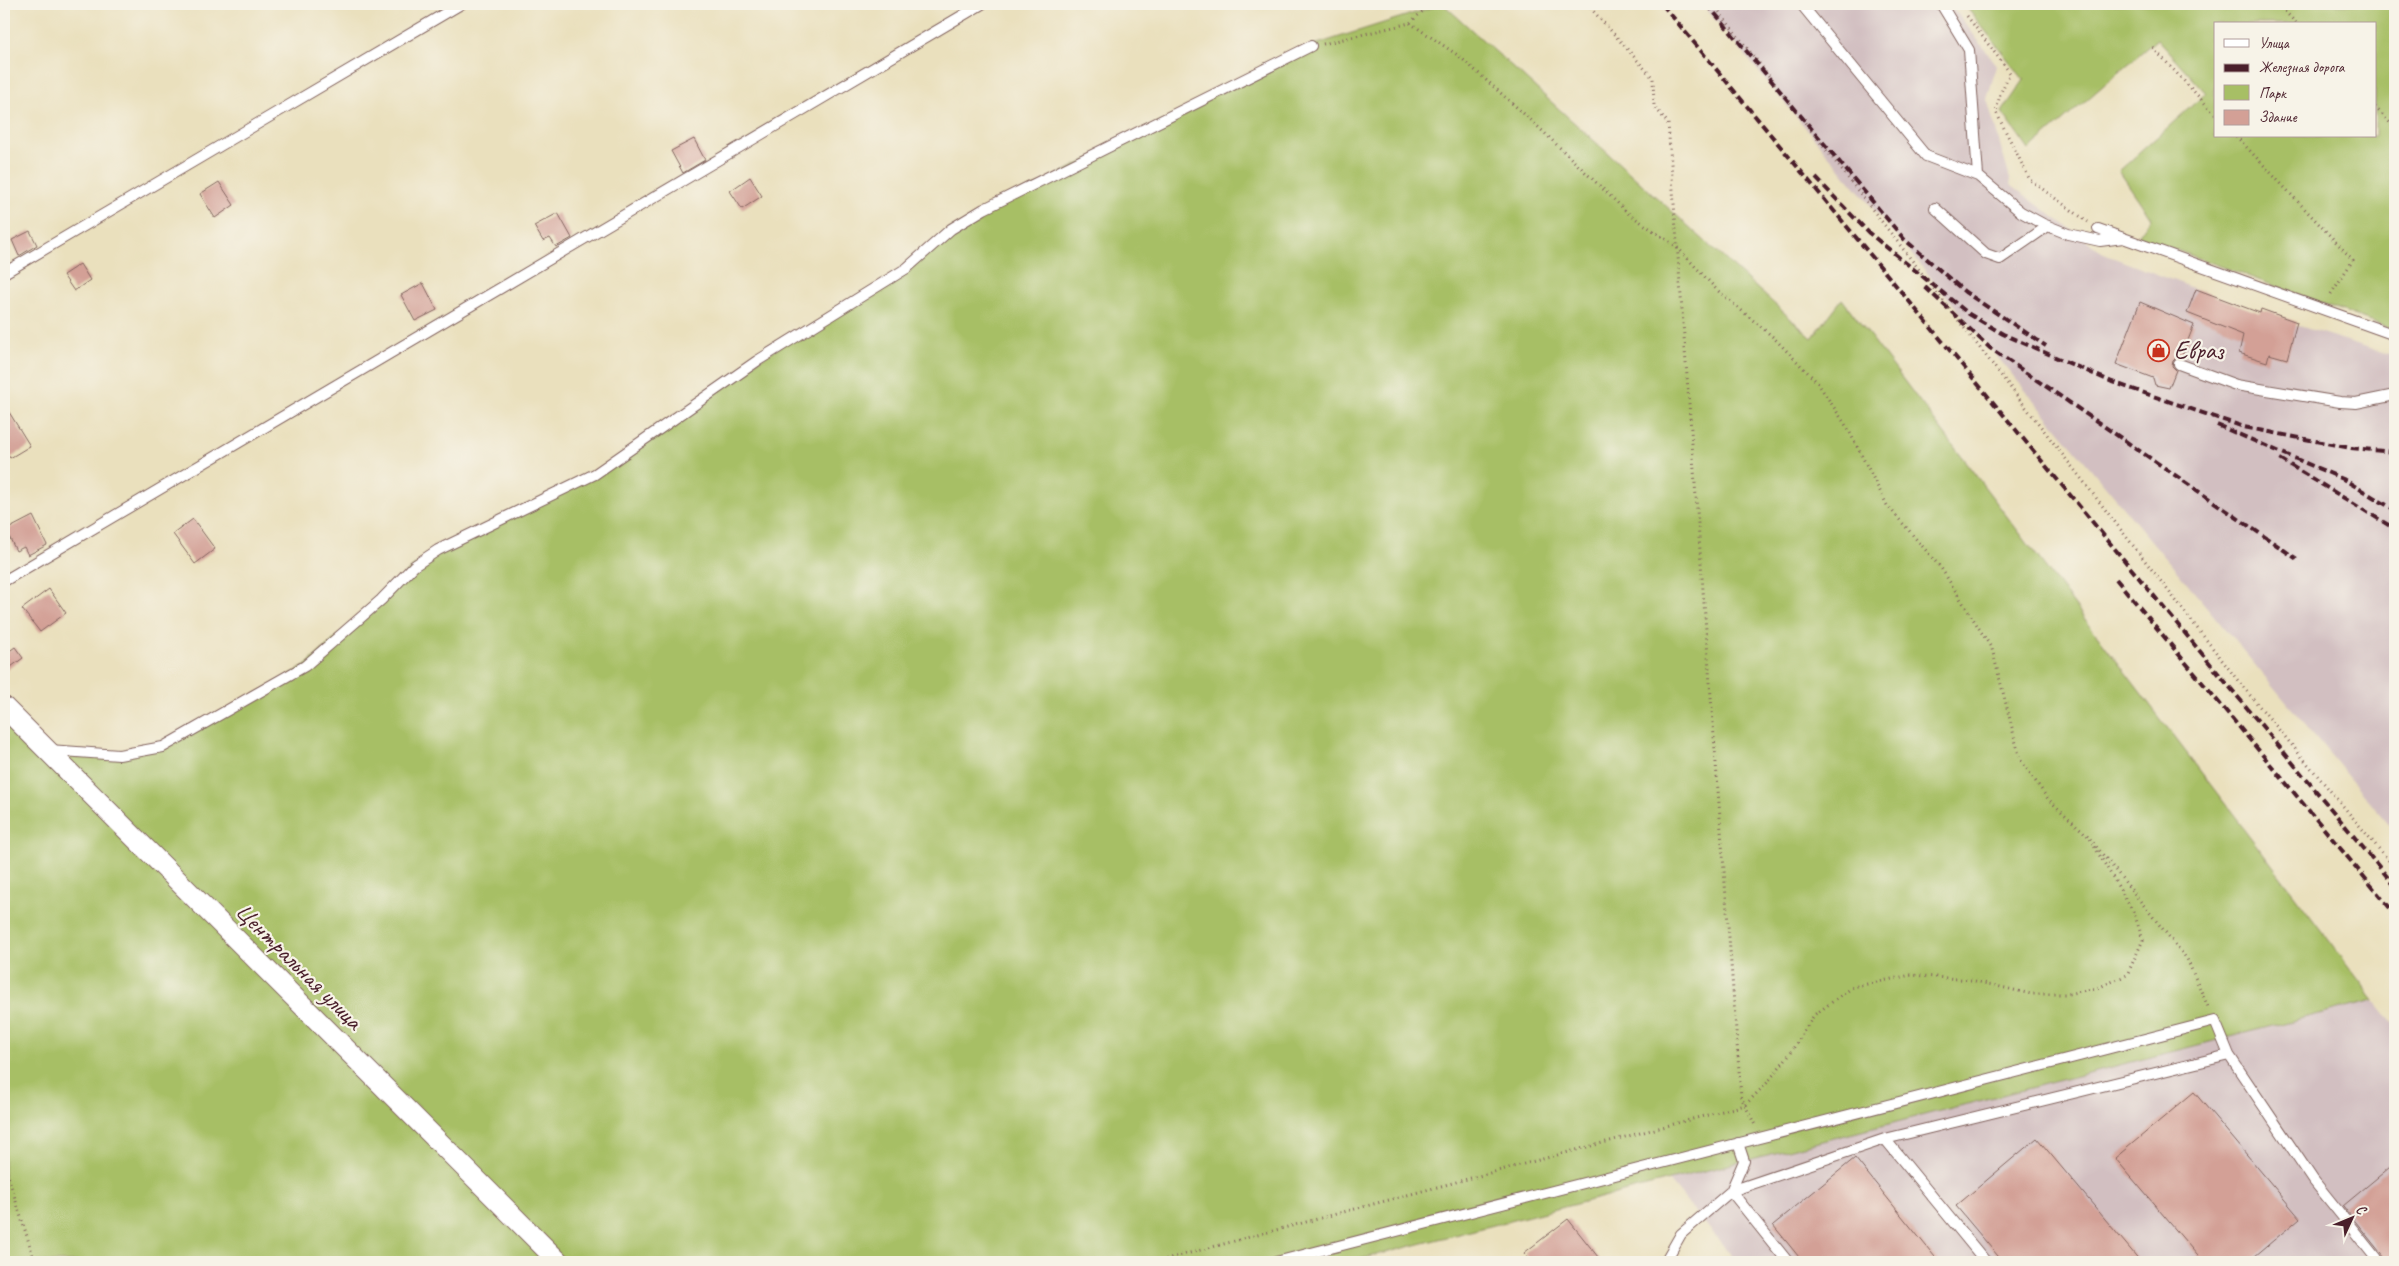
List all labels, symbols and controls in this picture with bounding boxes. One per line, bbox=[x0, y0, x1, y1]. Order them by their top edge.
legend bbox=[2214, 22, 2376, 138]
text: Улица bbox=[2259, 34, 2290, 53]
text: Железная дорога bbox=[2259, 58, 2346, 77]
text: Парк bbox=[2259, 84, 2287, 103]
text: Здание bbox=[2259, 108, 2298, 127]
place label: Евраз bbox=[2174, 335, 2225, 367]
shop icon: Евраз bbox=[2146, 339, 2170, 363]
street label: Центральная улица bbox=[228, 895, 371, 1038]
north arrow bbox=[2326, 1194, 2376, 1244]
text: С bbox=[2352, 1201, 2371, 1219]

